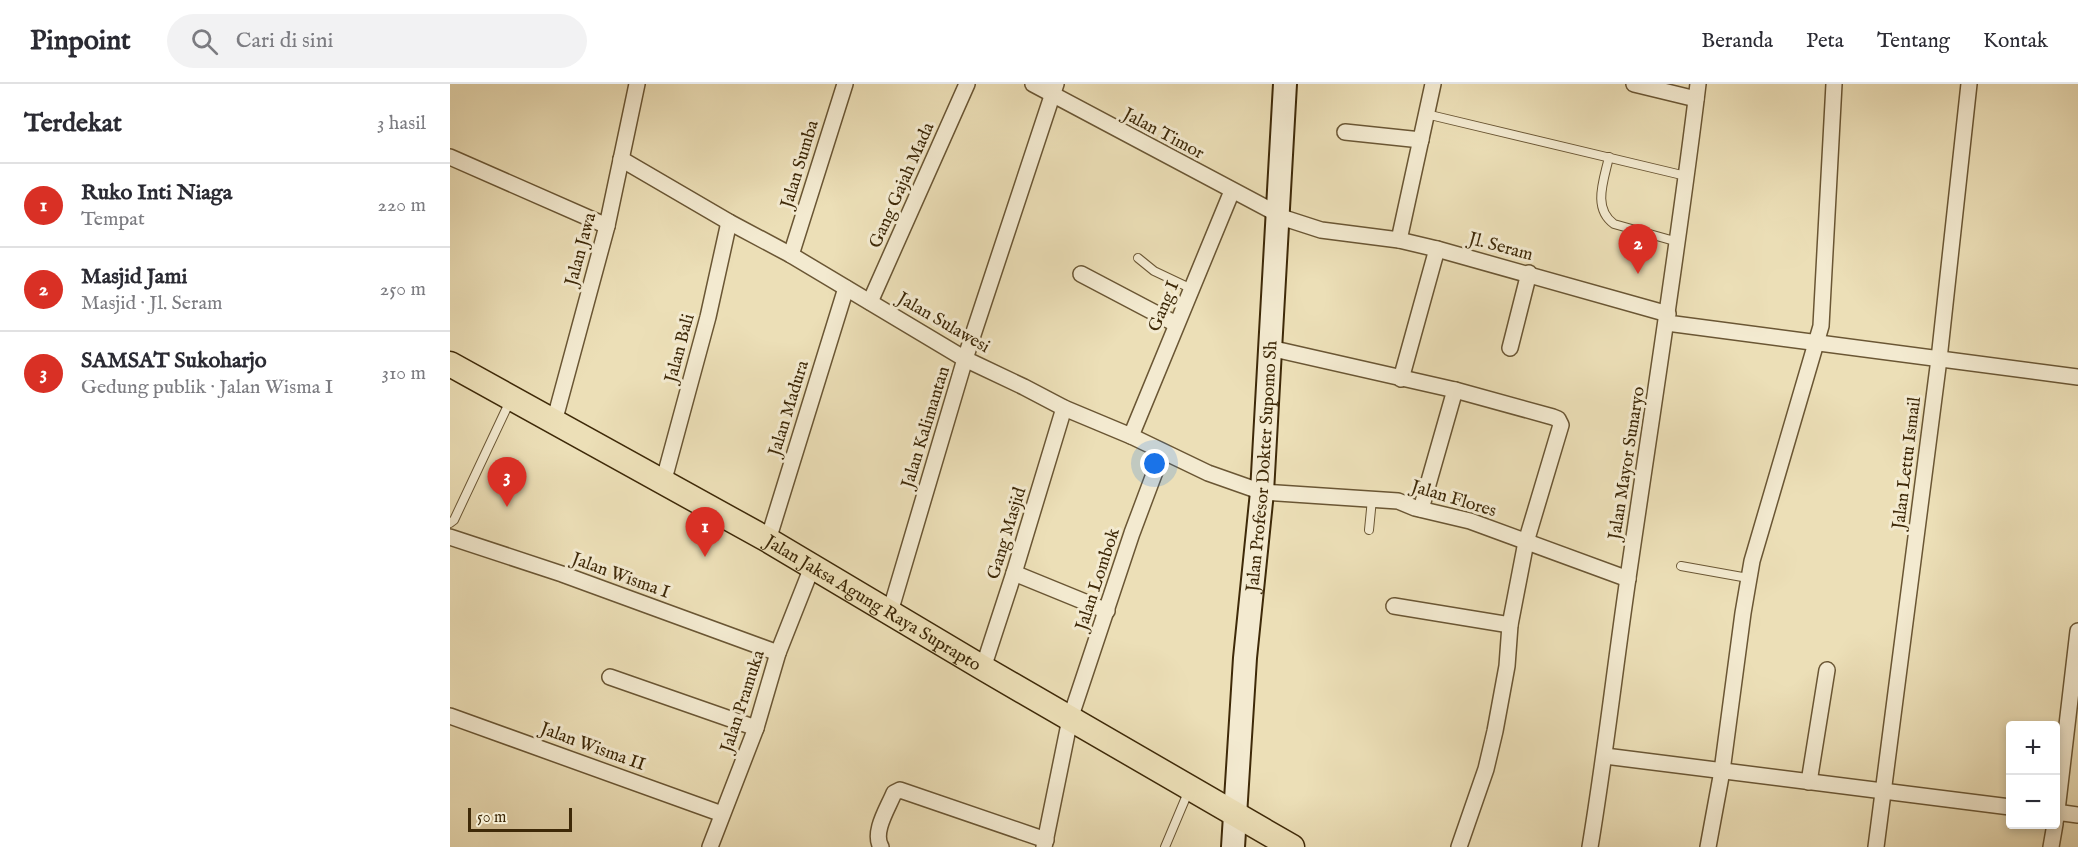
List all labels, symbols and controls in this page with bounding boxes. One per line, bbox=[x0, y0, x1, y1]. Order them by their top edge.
search box bbox=[167, 14, 587, 68]
text: Pinpoint bbox=[30, 24, 131, 59]
icon: search bbox=[188, 25, 221, 58]
text: Cari di sini bbox=[236, 27, 333, 55]
text: Beranda bbox=[1701, 28, 1773, 55]
text: Peta bbox=[1806, 28, 1844, 55]
text: Tentang bbox=[1877, 28, 1950, 55]
text: Kontak bbox=[1983, 28, 2048, 55]
street label: Jalan Timor bbox=[1117, 102, 1208, 166]
text: Terdekat bbox=[24, 107, 122, 140]
text: 3 hasil bbox=[377, 111, 426, 136]
street label: Jalan Sumba bbox=[776, 118, 825, 213]
street label: Gang Gajah Mada bbox=[864, 119, 940, 252]
text: Ruko Inti Niaga bbox=[81, 179, 232, 207]
text: 1 bbox=[40, 193, 47, 218]
text: 220 m bbox=[378, 193, 426, 218]
text: Tempat bbox=[81, 207, 145, 232]
street label: Jalan Jawa bbox=[560, 210, 602, 290]
pin: 2 bbox=[1618, 224, 1658, 274]
street label: Jl. Seram bbox=[1464, 227, 1535, 267]
text: Masjid Jami bbox=[81, 263, 187, 291]
text: 2 bbox=[39, 277, 48, 302]
text: 250 m bbox=[380, 277, 426, 302]
street label: Gang I bbox=[1143, 277, 1185, 336]
street label: Jalan Sulawesi bbox=[891, 287, 994, 359]
text: Masjid · Jl. Seram bbox=[81, 291, 222, 316]
street label: Jalan Bali bbox=[660, 311, 701, 387]
street label: Jalan Profesor Dokter Supomo Sh bbox=[1242, 340, 1284, 595]
text: SAMSAT Sukoharjo bbox=[81, 347, 267, 375]
street label: Jalan Madura bbox=[763, 358, 815, 461]
text: 3 bbox=[40, 361, 47, 386]
text: 310 m bbox=[382, 361, 426, 386]
street label: Jalan Kalimantan bbox=[896, 363, 956, 493]
text: Gedung publik · Jalan Wisma I bbox=[81, 375, 333, 400]
street label: Jalan Mayor Sunaryo bbox=[1604, 385, 1651, 543]
street label: Jalan Lettu Ismail bbox=[1888, 396, 1927, 533]
your location bbox=[1140, 449, 1169, 478]
pin: 3 bbox=[488, 458, 526, 507]
street label: Jalan Flores bbox=[1406, 475, 1499, 523]
street label: Gang Masjid bbox=[983, 484, 1032, 582]
pin: 1 bbox=[686, 508, 724, 557]
street label: Jalan Lombok bbox=[1070, 525, 1126, 635]
street label: Jalan Jaksa Agung Raya Suprapto bbox=[758, 530, 985, 677]
street label: Jalan Wisma I bbox=[566, 547, 673, 605]
street label: Jalan Pramuka bbox=[715, 647, 771, 757]
street label: Jalan Wisma II bbox=[535, 717, 648, 777]
map controls bbox=[2006, 721, 2060, 829]
button: + bbox=[2006, 721, 2060, 775]
button: − bbox=[2006, 775, 2060, 829]
scale bar bbox=[468, 805, 572, 832]
text: 50 m bbox=[477, 808, 506, 828]

